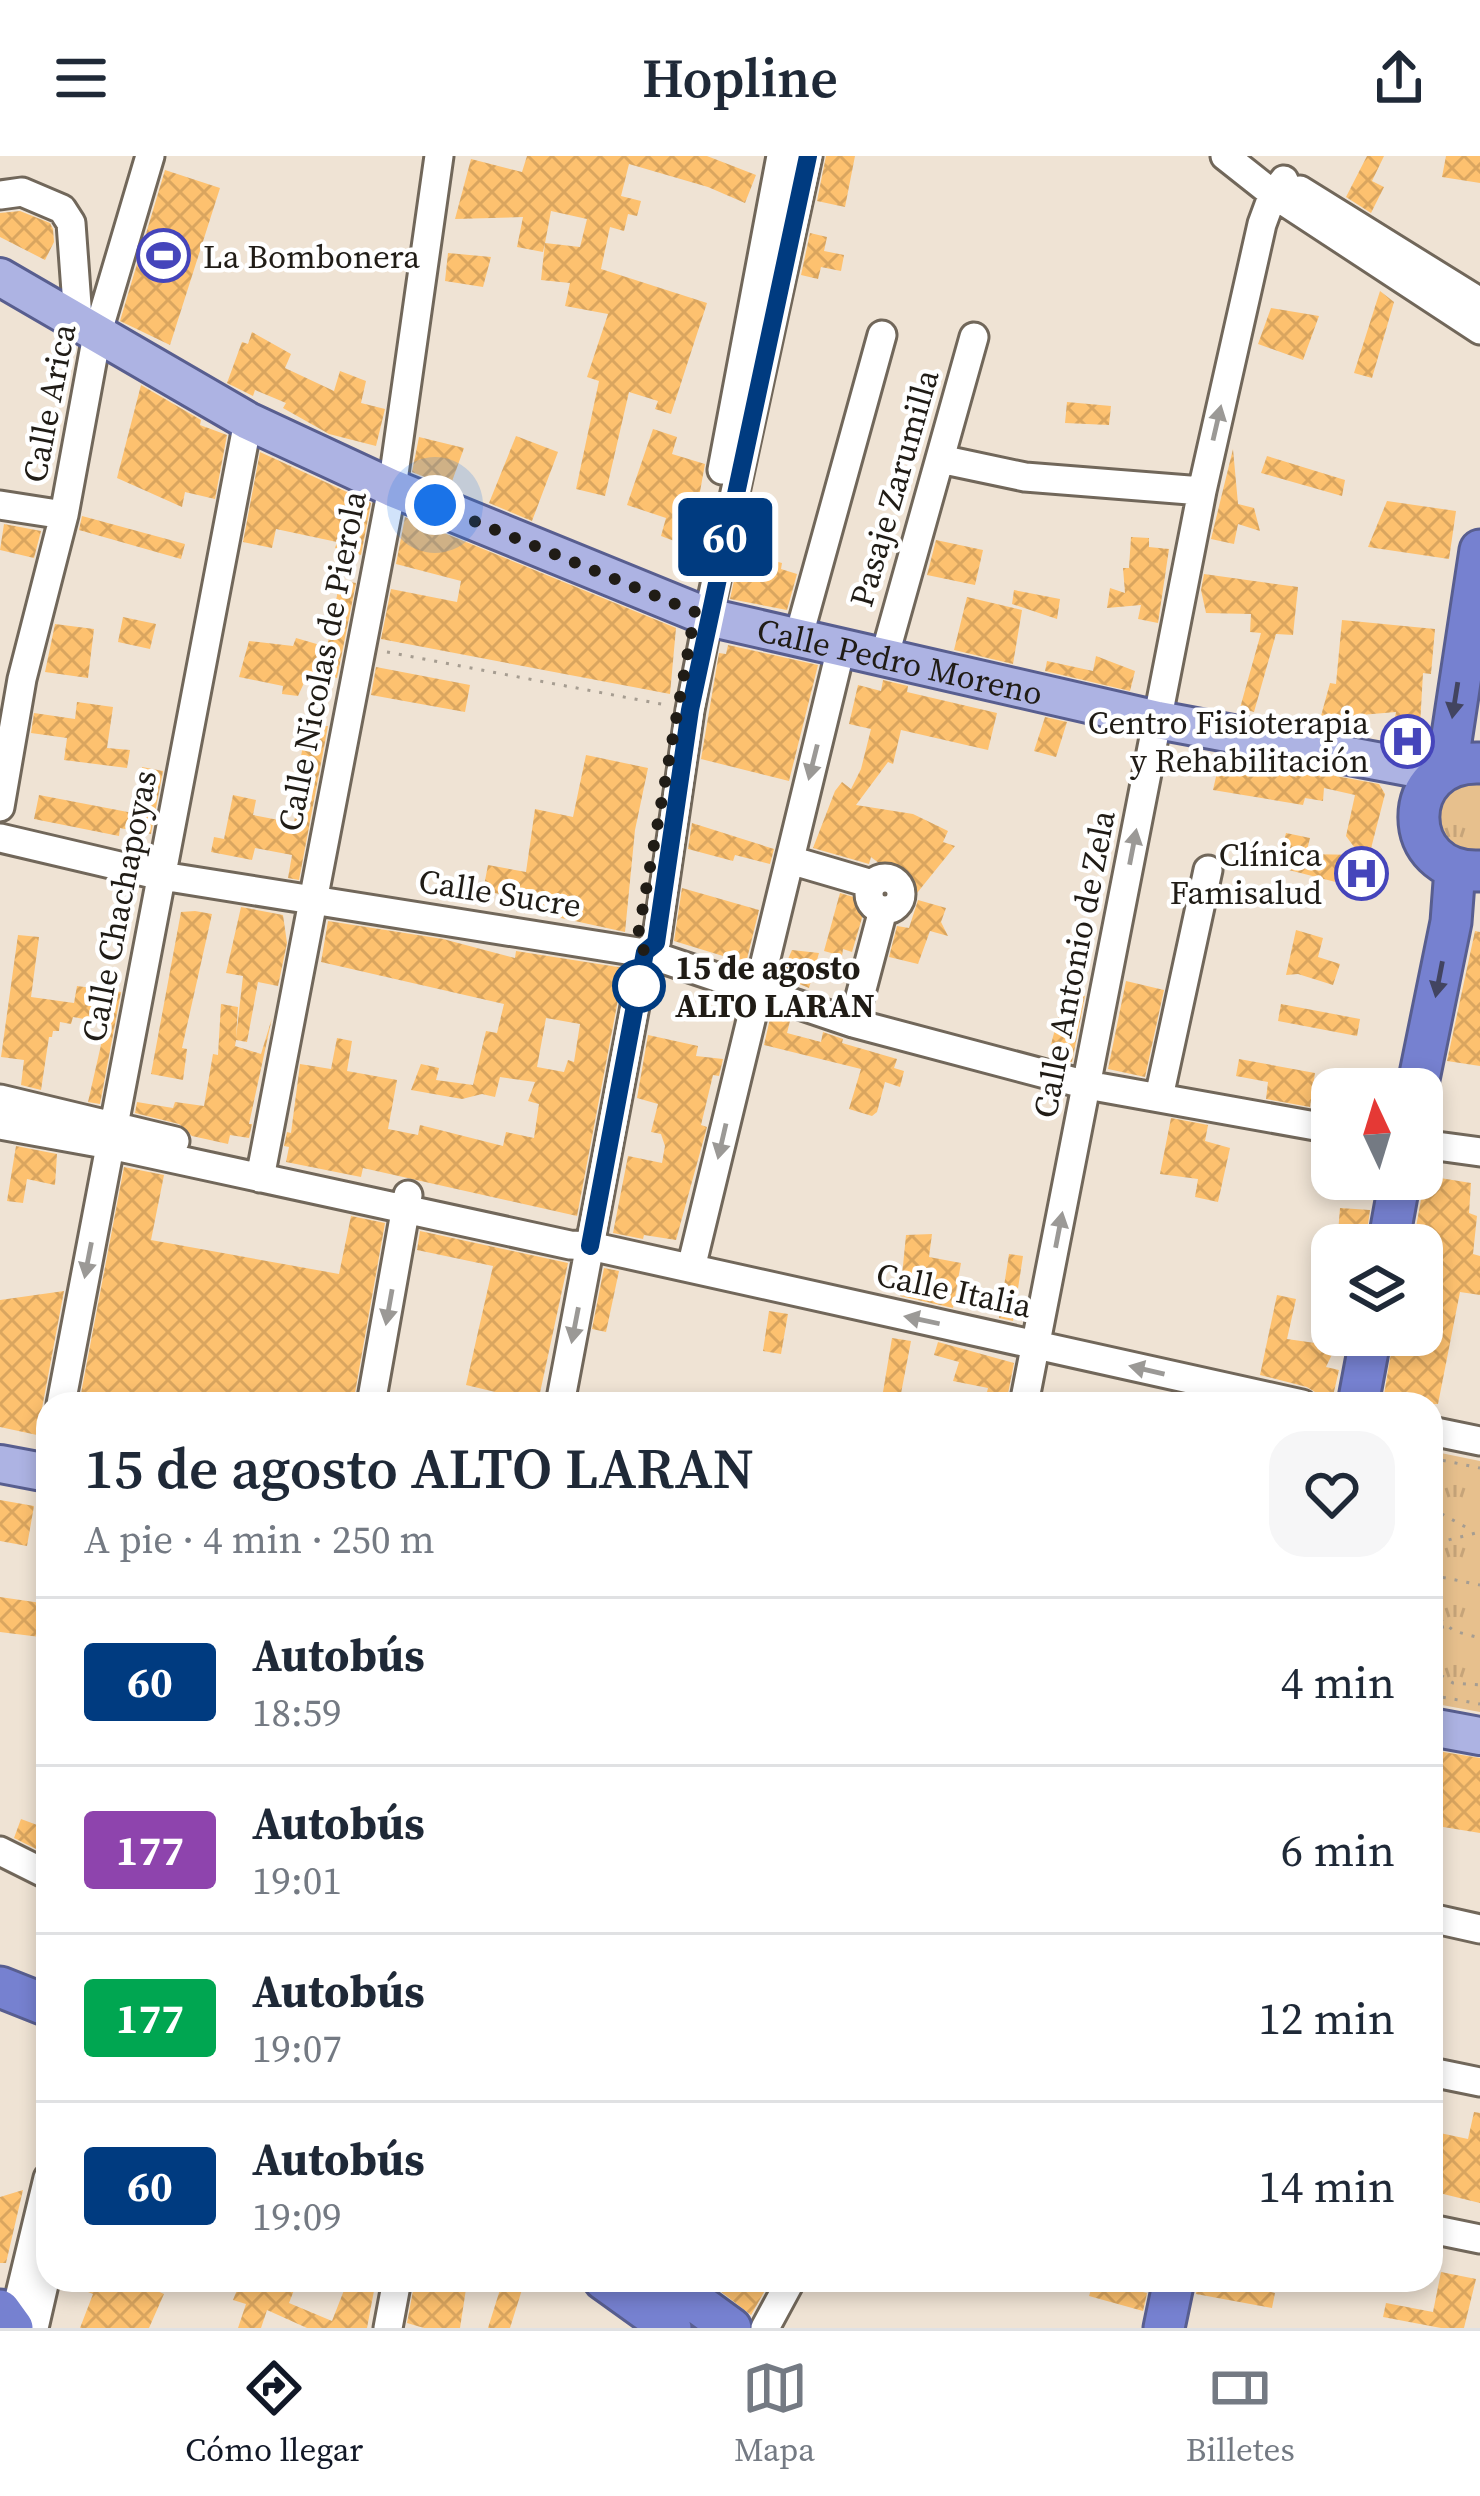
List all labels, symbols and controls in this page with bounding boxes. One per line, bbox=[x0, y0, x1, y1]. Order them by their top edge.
text: Hopline bbox=[642, 41, 838, 115]
icon: menu bbox=[48, 45, 114, 111]
icon: share bbox=[1366, 45, 1432, 111]
sports icon: La Bombonera bbox=[136, 228, 192, 284]
place label: La Bombonera bbox=[203, 234, 420, 279]
street label: Calle Arica bbox=[12, 320, 86, 486]
street label: Pasaje Zarumilla bbox=[839, 364, 949, 612]
one-way arrow bbox=[1209, 404, 1228, 442]
your location bbox=[405, 475, 465, 535]
street label: Calle Nicolas de Pierola bbox=[267, 487, 377, 835]
line badge: 60 bbox=[671, 498, 779, 576]
text: 60 bbox=[702, 508, 748, 566]
street label: Calle Pedro Moreno bbox=[753, 607, 1047, 715]
one-way arrow bbox=[1446, 682, 1464, 720]
place label: Centro Fisioterapia y Rehabilitación bbox=[1088, 700, 1369, 783]
hospital icon: Centro Fisioterapia y Rehabilitación bbox=[1380, 713, 1436, 769]
one-way arrow bbox=[803, 744, 822, 782]
street label: Calle Chachapoyas bbox=[71, 766, 167, 1046]
street label: Calle Antonio de Zela bbox=[1022, 806, 1126, 1122]
one-way arrow bbox=[1124, 828, 1143, 866]
place label: Clínica Famisalud bbox=[1170, 832, 1322, 915]
hospital icon: Clínica Famisalud bbox=[1333, 845, 1389, 901]
street label: Calle Sucre bbox=[416, 858, 584, 928]
place label: 15 de agosto ALTO LARAN bbox=[675, 945, 875, 1028]
marker: 15 de agosto ALTO LARAN bbox=[614, 961, 664, 1011]
one-way arrow bbox=[1429, 961, 1448, 999]
north arrow bbox=[1311, 1068, 1443, 1200]
map controls bbox=[1311, 1068, 1443, 1356]
one-way arrow bbox=[712, 1123, 731, 1160]
one-way arrow bbox=[1050, 1211, 1069, 1248]
button: layers bbox=[1311, 1224, 1443, 1356]
one-way arrow bbox=[78, 1242, 97, 1279]
street label: Calle Italia bbox=[872, 1252, 1036, 1328]
one-way arrow bbox=[379, 1288, 397, 1326]
one-way arrow bbox=[565, 1307, 584, 1344]
one-way arrow bbox=[903, 1309, 941, 1328]
one-way arrow bbox=[1128, 1359, 1166, 1378]
text: 15 de agosto ALTO LARAN bbox=[84, 1429, 754, 1507]
button: heart bbox=[1269, 1431, 1395, 1557]
text: A pie · 4 min · 250 m bbox=[84, 1513, 435, 1566]
text: Autobús bbox=[252, 1624, 425, 1686]
text: 4 min bbox=[1281, 1651, 1395, 1713]
text: 60 bbox=[127, 1653, 173, 1711]
text: 18:59 bbox=[252, 1686, 342, 1739]
text: Autobús bbox=[252, 1792, 425, 1854]
text: 6 min bbox=[1281, 1819, 1395, 1881]
text: 177 bbox=[116, 1821, 184, 1879]
text: 19:01 bbox=[252, 1854, 342, 1907]
text: Autobús bbox=[252, 1960, 425, 2022]
text: 12 min bbox=[1258, 1987, 1395, 2049]
text: 177 bbox=[116, 1989, 184, 2047]
text: 19:07 bbox=[252, 2022, 342, 2075]
text: Autobús bbox=[252, 2128, 425, 2190]
text: 14 min bbox=[1258, 2155, 1395, 2217]
text: 60 bbox=[127, 2157, 173, 2215]
text: 19:09 bbox=[252, 2190, 342, 2243]
tab: Cómo llegar bbox=[185, 2355, 363, 2472]
tab: Mapa bbox=[734, 2355, 815, 2472]
tab: Billetes bbox=[1186, 2355, 1295, 2472]

